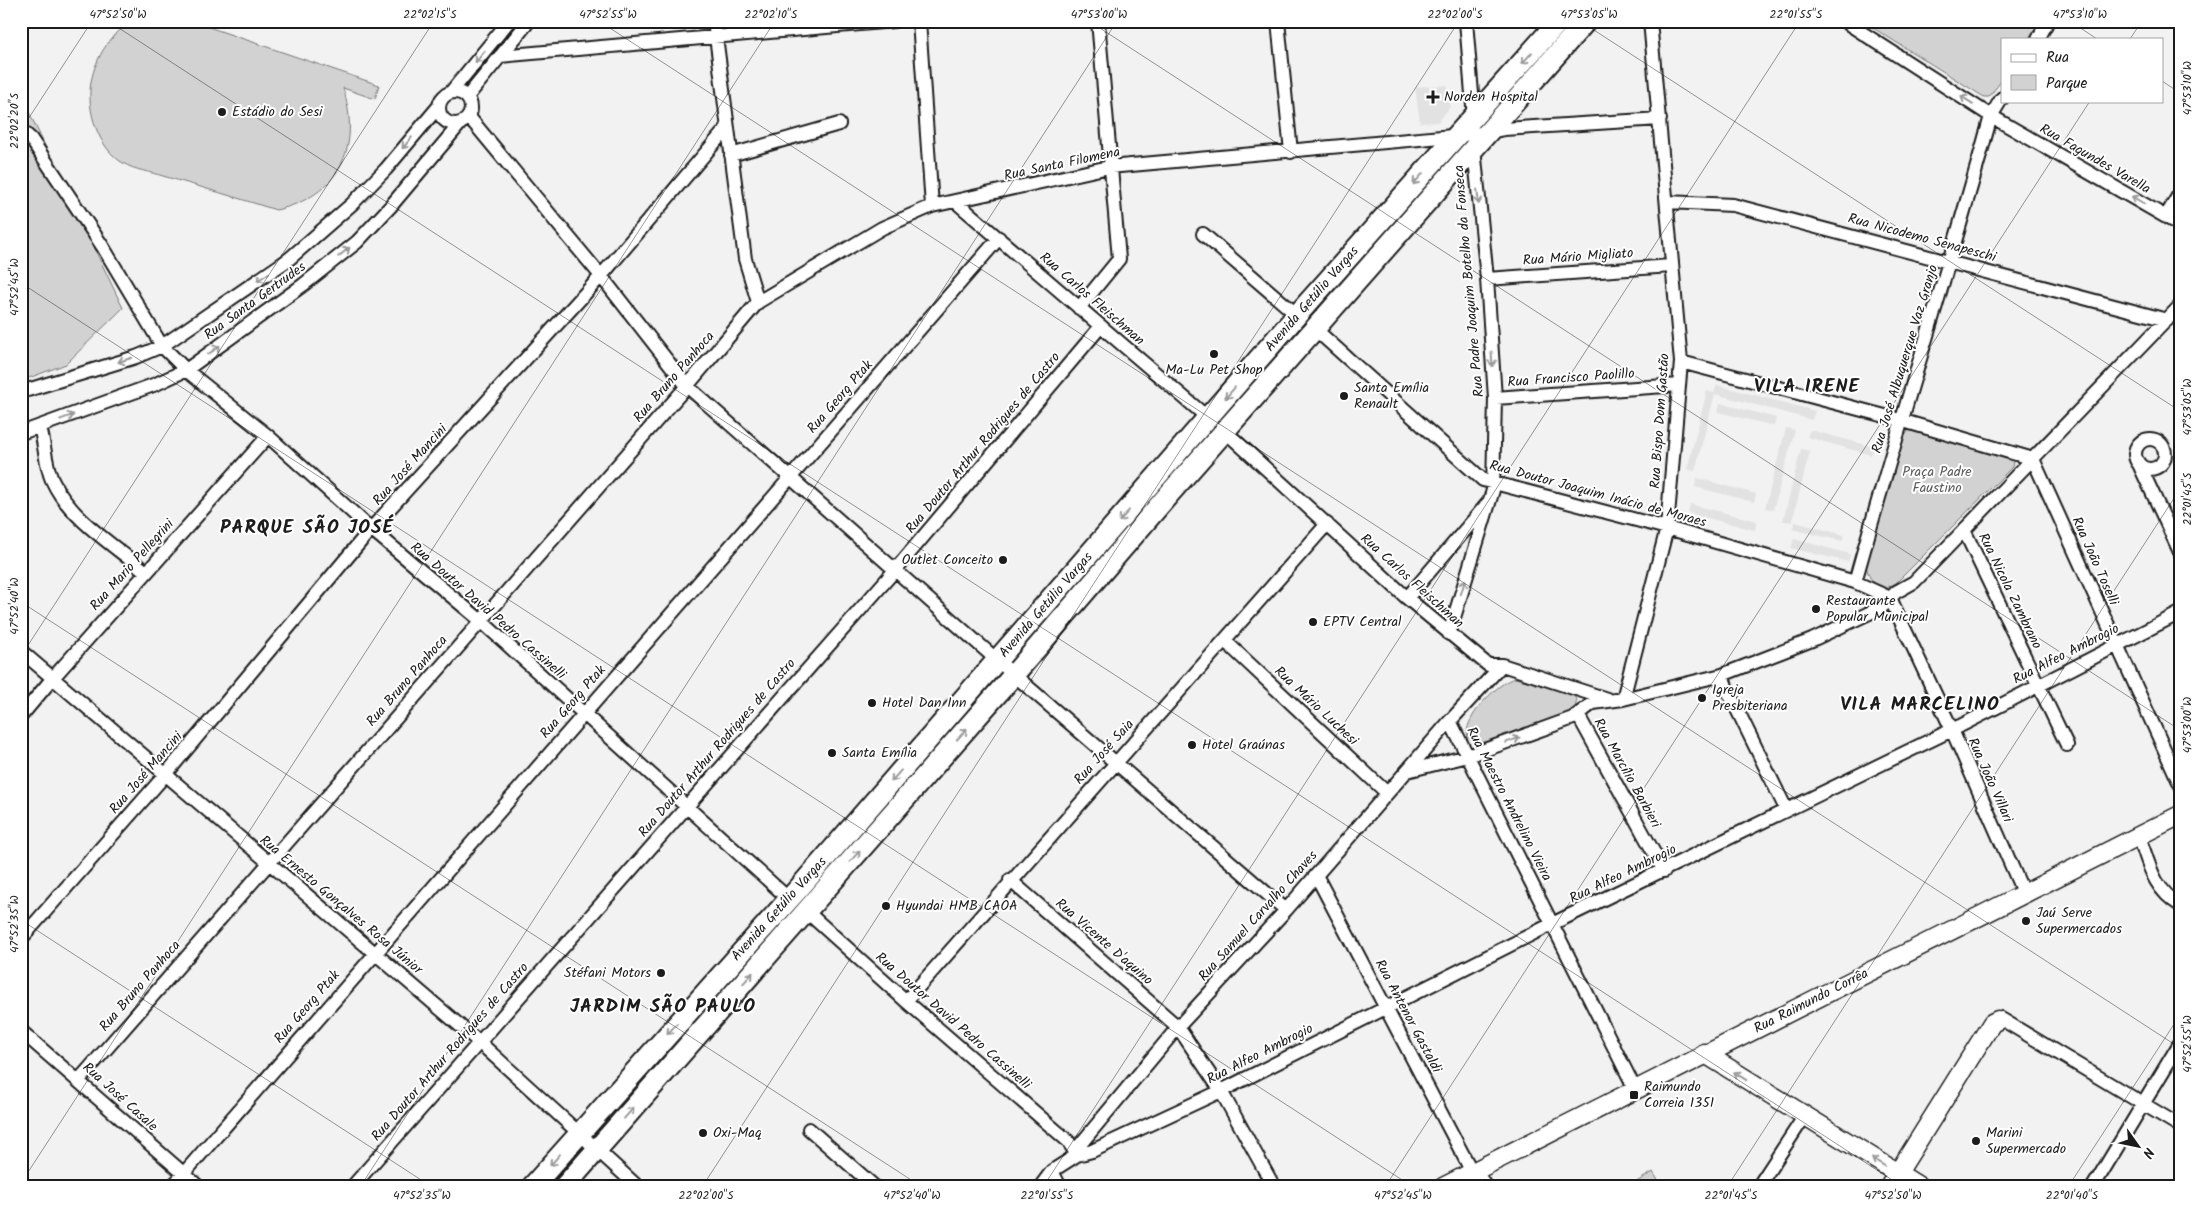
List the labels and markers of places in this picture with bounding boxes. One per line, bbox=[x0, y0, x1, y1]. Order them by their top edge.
place label: Norden Hospital bbox=[1444, 86, 1539, 108]
marker: Norden Hospital bbox=[1426, 90, 1440, 104]
place label: Estádio do Sesi bbox=[232, 101, 323, 123]
marker: Estádio do Sesi bbox=[216, 106, 228, 118]
marker: Ma-Lu Pet Shop bbox=[1208, 348, 1220, 360]
place label: Ma-Lu Pet Shop bbox=[1166, 359, 1263, 381]
place label: Santa Emília Renault bbox=[1354, 377, 1429, 415]
marker: Santa Emília Renault bbox=[1338, 390, 1350, 402]
place label: Outlet Conceito bbox=[902, 549, 993, 571]
marker: Outlet Conceito bbox=[997, 554, 1009, 566]
place label: Restaurante Popular Municipal bbox=[1826, 590, 1929, 628]
marker: Restaurante Popular Municipal bbox=[1810, 603, 1822, 615]
place label: EPTV Central bbox=[1323, 611, 1402, 633]
marker: EPTV Central bbox=[1307, 616, 1319, 628]
place label: Igreja Presbiteriana bbox=[1712, 679, 1787, 717]
place label: Hotel Dan Inn bbox=[882, 692, 966, 714]
marker: Igreja Presbiteriana bbox=[1696, 692, 1708, 704]
marker: Hotel Dan Inn bbox=[866, 697, 878, 709]
place label: Hotel Graúnas bbox=[1202, 734, 1285, 756]
marker: Hotel Graúnas bbox=[1186, 739, 1198, 751]
place label: Santa Emília bbox=[842, 742, 917, 764]
marker: Santa Emília bbox=[826, 747, 838, 759]
place label: Hyundai HMB CAOA bbox=[896, 895, 1018, 917]
marker: Hyundai HMB CAOA bbox=[880, 900, 892, 912]
place label: Jaú Serve Supermercados bbox=[2036, 902, 2122, 940]
marker: Jaú Serve Supermercados bbox=[2020, 915, 2032, 927]
place label: Stéfani Motors bbox=[564, 962, 651, 984]
marker: Stéfani Motors bbox=[655, 967, 667, 979]
place label: Raimundo Correia 1351 bbox=[1644, 1076, 1714, 1114]
marker: Raimundo Correia 1351 bbox=[1628, 1089, 1640, 1101]
place label: Oxi-Maq bbox=[713, 1122, 762, 1144]
place label: Marini Supermercado bbox=[1986, 1122, 2066, 1160]
marker: Oxi-Maq bbox=[697, 1127, 709, 1139]
marker: Marini Supermercado bbox=[1970, 1135, 1982, 1147]

